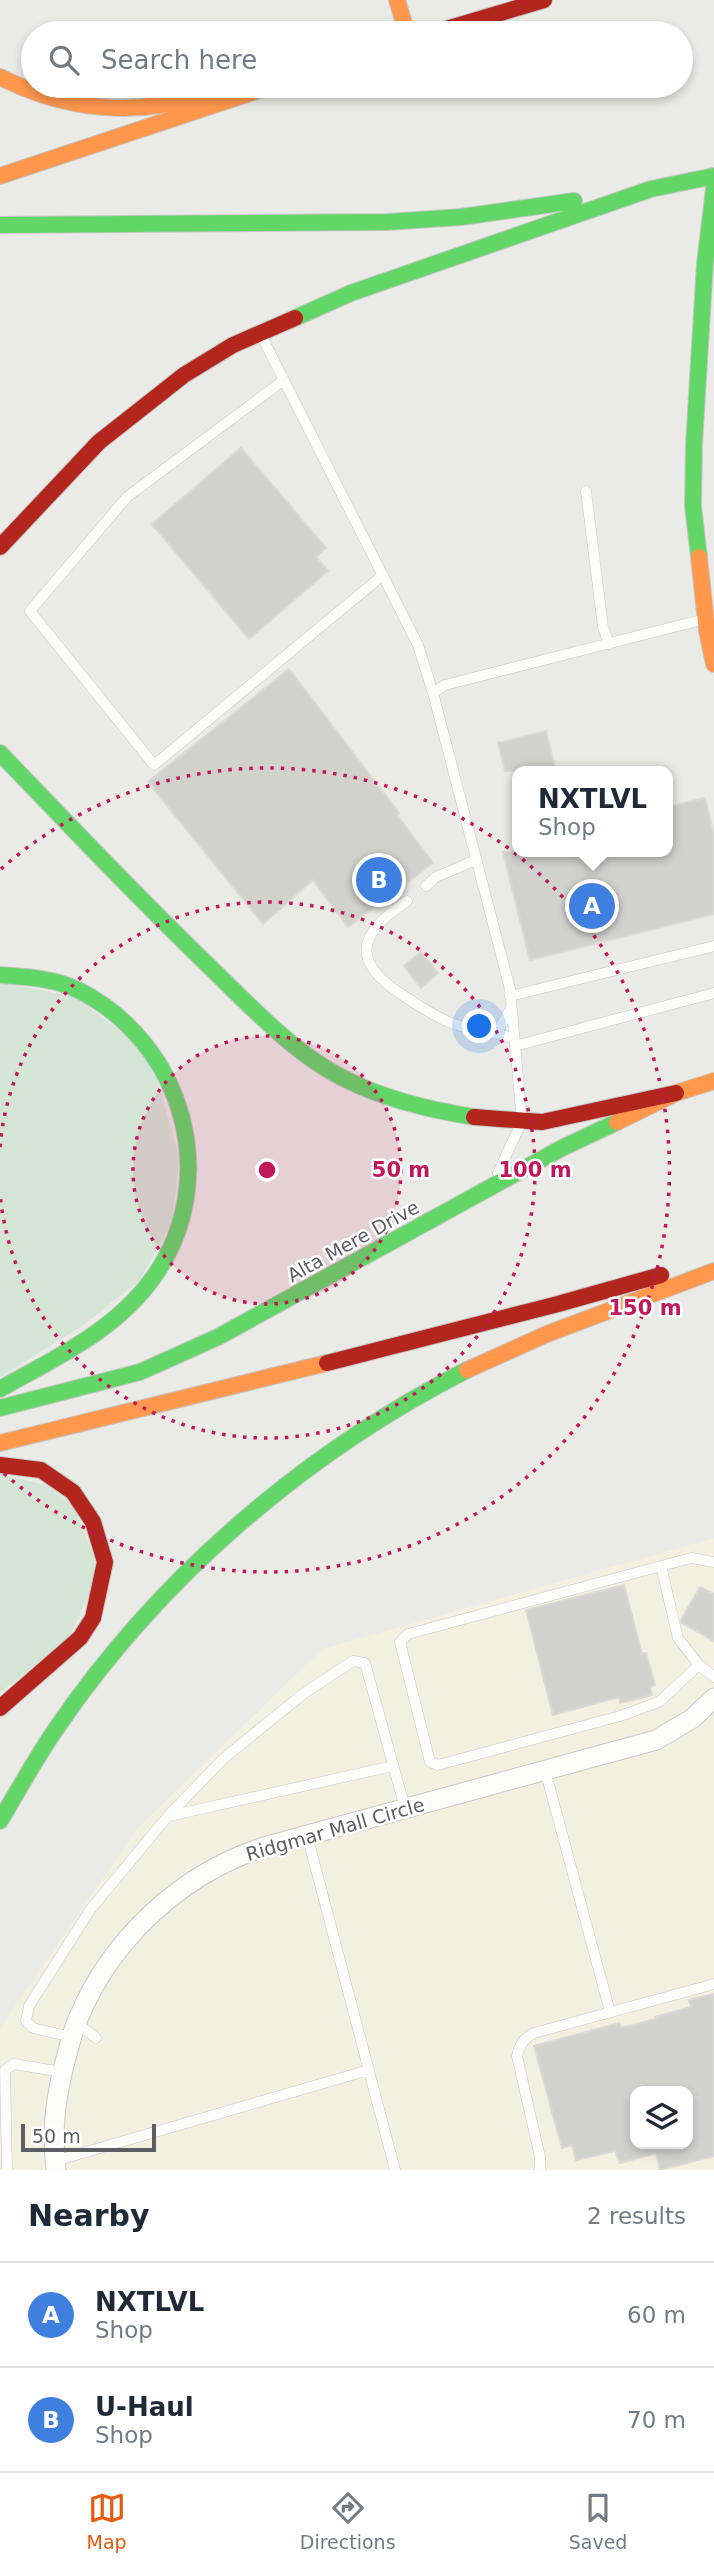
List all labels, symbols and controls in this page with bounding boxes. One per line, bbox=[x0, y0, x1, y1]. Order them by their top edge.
search box bbox=[21, 21, 693, 98]
icon: search bbox=[45, 41, 83, 79]
text: Search here bbox=[101, 45, 257, 75]
popup bbox=[512, 766, 673, 857]
text: NXTLVL bbox=[538, 784, 647, 814]
text: Shop bbox=[538, 814, 596, 840]
pin: B bbox=[356, 854, 402, 906]
pin: A bbox=[569, 880, 615, 932]
your location bbox=[462, 1009, 496, 1043]
centre of rings bbox=[255, 1158, 279, 1182]
text: 50 m bbox=[372, 1158, 430, 1182]
text: 100 m bbox=[498, 1158, 572, 1182]
street label: Alta Mere Drive bbox=[283, 1196, 423, 1286]
text: 150 m bbox=[608, 1296, 682, 1320]
street label: Ridgmar Mall Circle bbox=[243, 1793, 427, 1865]
map controls bbox=[630, 2086, 693, 2149]
button: layers bbox=[630, 2086, 693, 2149]
scale bar bbox=[21, 2121, 156, 2153]
text: 50 m bbox=[32, 2125, 81, 2147]
text: Nearby bbox=[28, 2198, 150, 2233]
text: 2 results bbox=[587, 2203, 686, 2229]
text: NXTLVL bbox=[95, 2287, 204, 2317]
text: A bbox=[42, 2302, 60, 2328]
text: 60 m bbox=[627, 2302, 686, 2328]
text: Shop bbox=[95, 2317, 153, 2343]
text: U-Haul bbox=[95, 2392, 194, 2422]
text: B bbox=[42, 2407, 60, 2433]
text: 70 m bbox=[627, 2407, 686, 2433]
text: Shop bbox=[95, 2422, 153, 2448]
tab: Map bbox=[87, 2489, 127, 2553]
tab: Directions bbox=[300, 2489, 396, 2553]
tab: Saved bbox=[569, 2489, 627, 2553]

